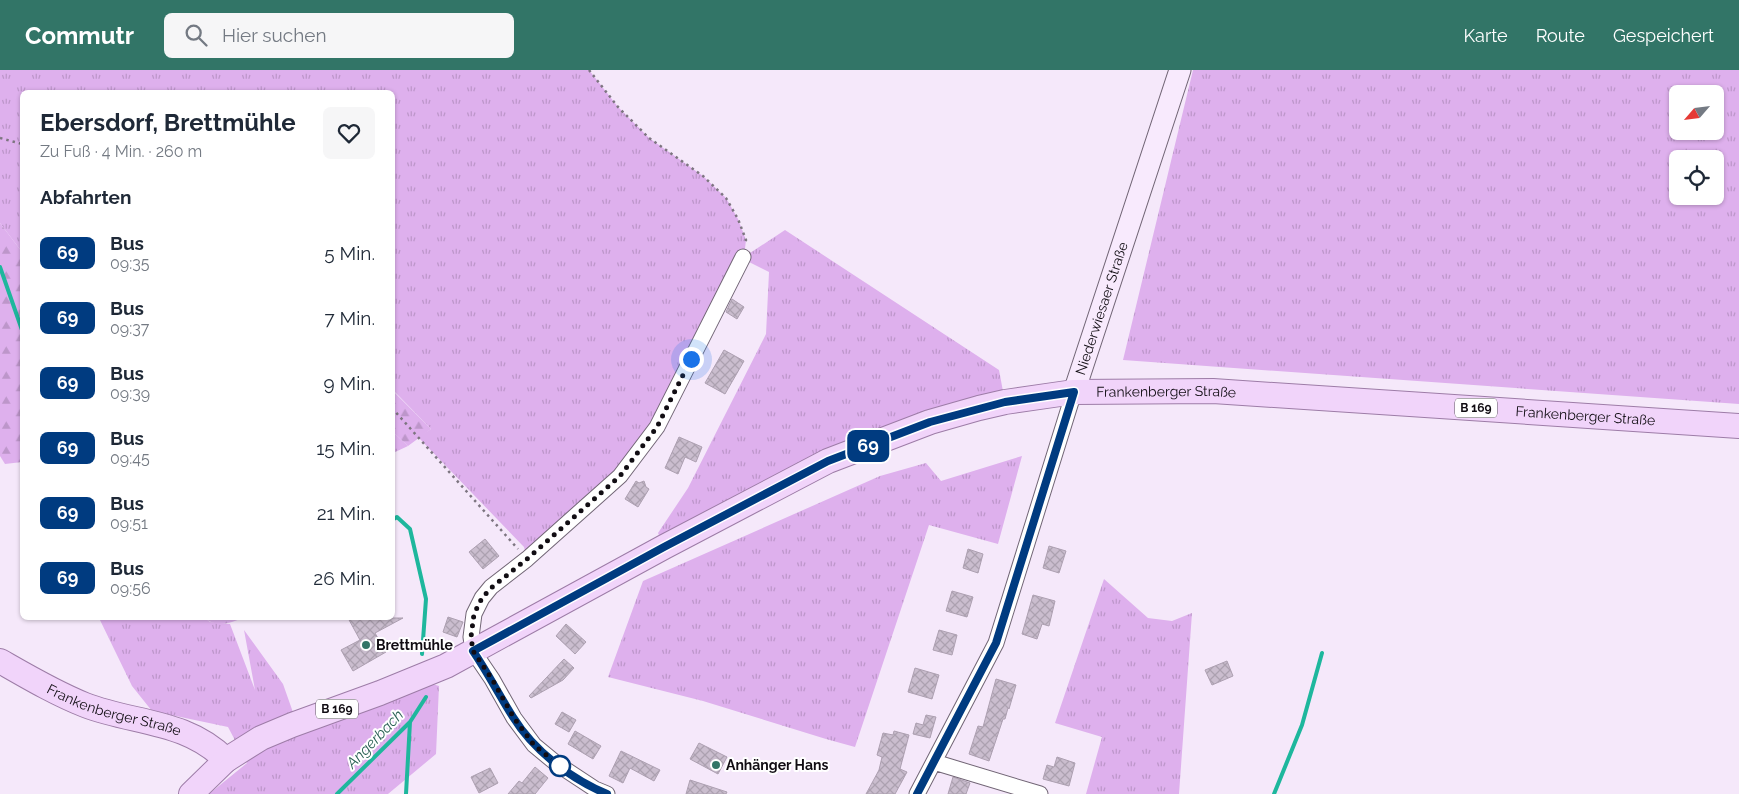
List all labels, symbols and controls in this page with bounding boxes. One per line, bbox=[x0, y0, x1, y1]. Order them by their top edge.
search box bbox=[164, 13, 514, 58]
text: Commutr bbox=[25, 21, 134, 50]
icon: search bbox=[182, 21, 210, 49]
text: Hier suchen bbox=[222, 24, 327, 46]
text: Karte bbox=[1464, 25, 1508, 46]
text: Route bbox=[1536, 25, 1585, 46]
text: Gespeichert bbox=[1613, 25, 1714, 46]
north arrow bbox=[1669, 85, 1724, 140]
map controls bbox=[1669, 85, 1724, 205]
button: heart bbox=[323, 107, 375, 159]
text: Ebersdorf, Brettmühle bbox=[40, 108, 296, 137]
text: Zu Fuß · 4 Min. · 260 m bbox=[40, 142, 202, 161]
button: locate bbox=[1669, 150, 1724, 205]
text: Abfahrten bbox=[40, 186, 131, 208]
text: Bus bbox=[110, 232, 144, 254]
street label: Niederwiesaer Straße bbox=[1072, 240, 1131, 377]
text: 69 bbox=[57, 242, 78, 263]
text: 5 Min. bbox=[324, 242, 375, 264]
text: 09:35 bbox=[110, 254, 149, 273]
text: Bus bbox=[110, 297, 144, 319]
text: 69 bbox=[57, 307, 78, 328]
text: 7 Min. bbox=[325, 307, 375, 329]
text: 09:37 bbox=[110, 319, 149, 338]
your location bbox=[679, 347, 704, 372]
text: Bus bbox=[110, 362, 144, 384]
text: 69 bbox=[57, 372, 78, 393]
text: 9 Min. bbox=[324, 372, 375, 394]
street label: Frankenberger Straße bbox=[1096, 383, 1237, 401]
text: 09:39 bbox=[110, 384, 150, 403]
road number: B 169 bbox=[1455, 398, 1497, 418]
street label: Frankenberger Straße bbox=[1515, 403, 1656, 428]
text: Bus bbox=[110, 427, 144, 449]
line badge: 69 bbox=[846, 430, 890, 462]
text: 69 bbox=[857, 435, 879, 456]
text: 69 bbox=[57, 437, 78, 458]
text: 15 Min. bbox=[316, 437, 375, 459]
text: 09:45 bbox=[110, 449, 150, 468]
text: Bus bbox=[110, 492, 144, 514]
text: 69 bbox=[57, 502, 78, 523]
text: 21 Min. bbox=[317, 502, 375, 524]
text: 09:51 bbox=[110, 514, 148, 533]
text: Bus bbox=[110, 557, 144, 579]
text: 69 bbox=[57, 567, 78, 588]
text: 26 Min. bbox=[313, 567, 375, 589]
text: 09:56 bbox=[110, 579, 151, 598]
place label: Brettmühle bbox=[376, 637, 453, 653]
marker: Brettmühle bbox=[360, 639, 372, 651]
street label: Frankenberger Straße bbox=[44, 681, 183, 739]
road number: B 169 bbox=[316, 700, 358, 718]
water label: Angerbach bbox=[342, 706, 407, 773]
unlabelled marker bbox=[549, 755, 571, 777]
place label: Anhänger Hans bbox=[726, 757, 828, 773]
marker: Anhänger Hans bbox=[710, 759, 722, 771]

